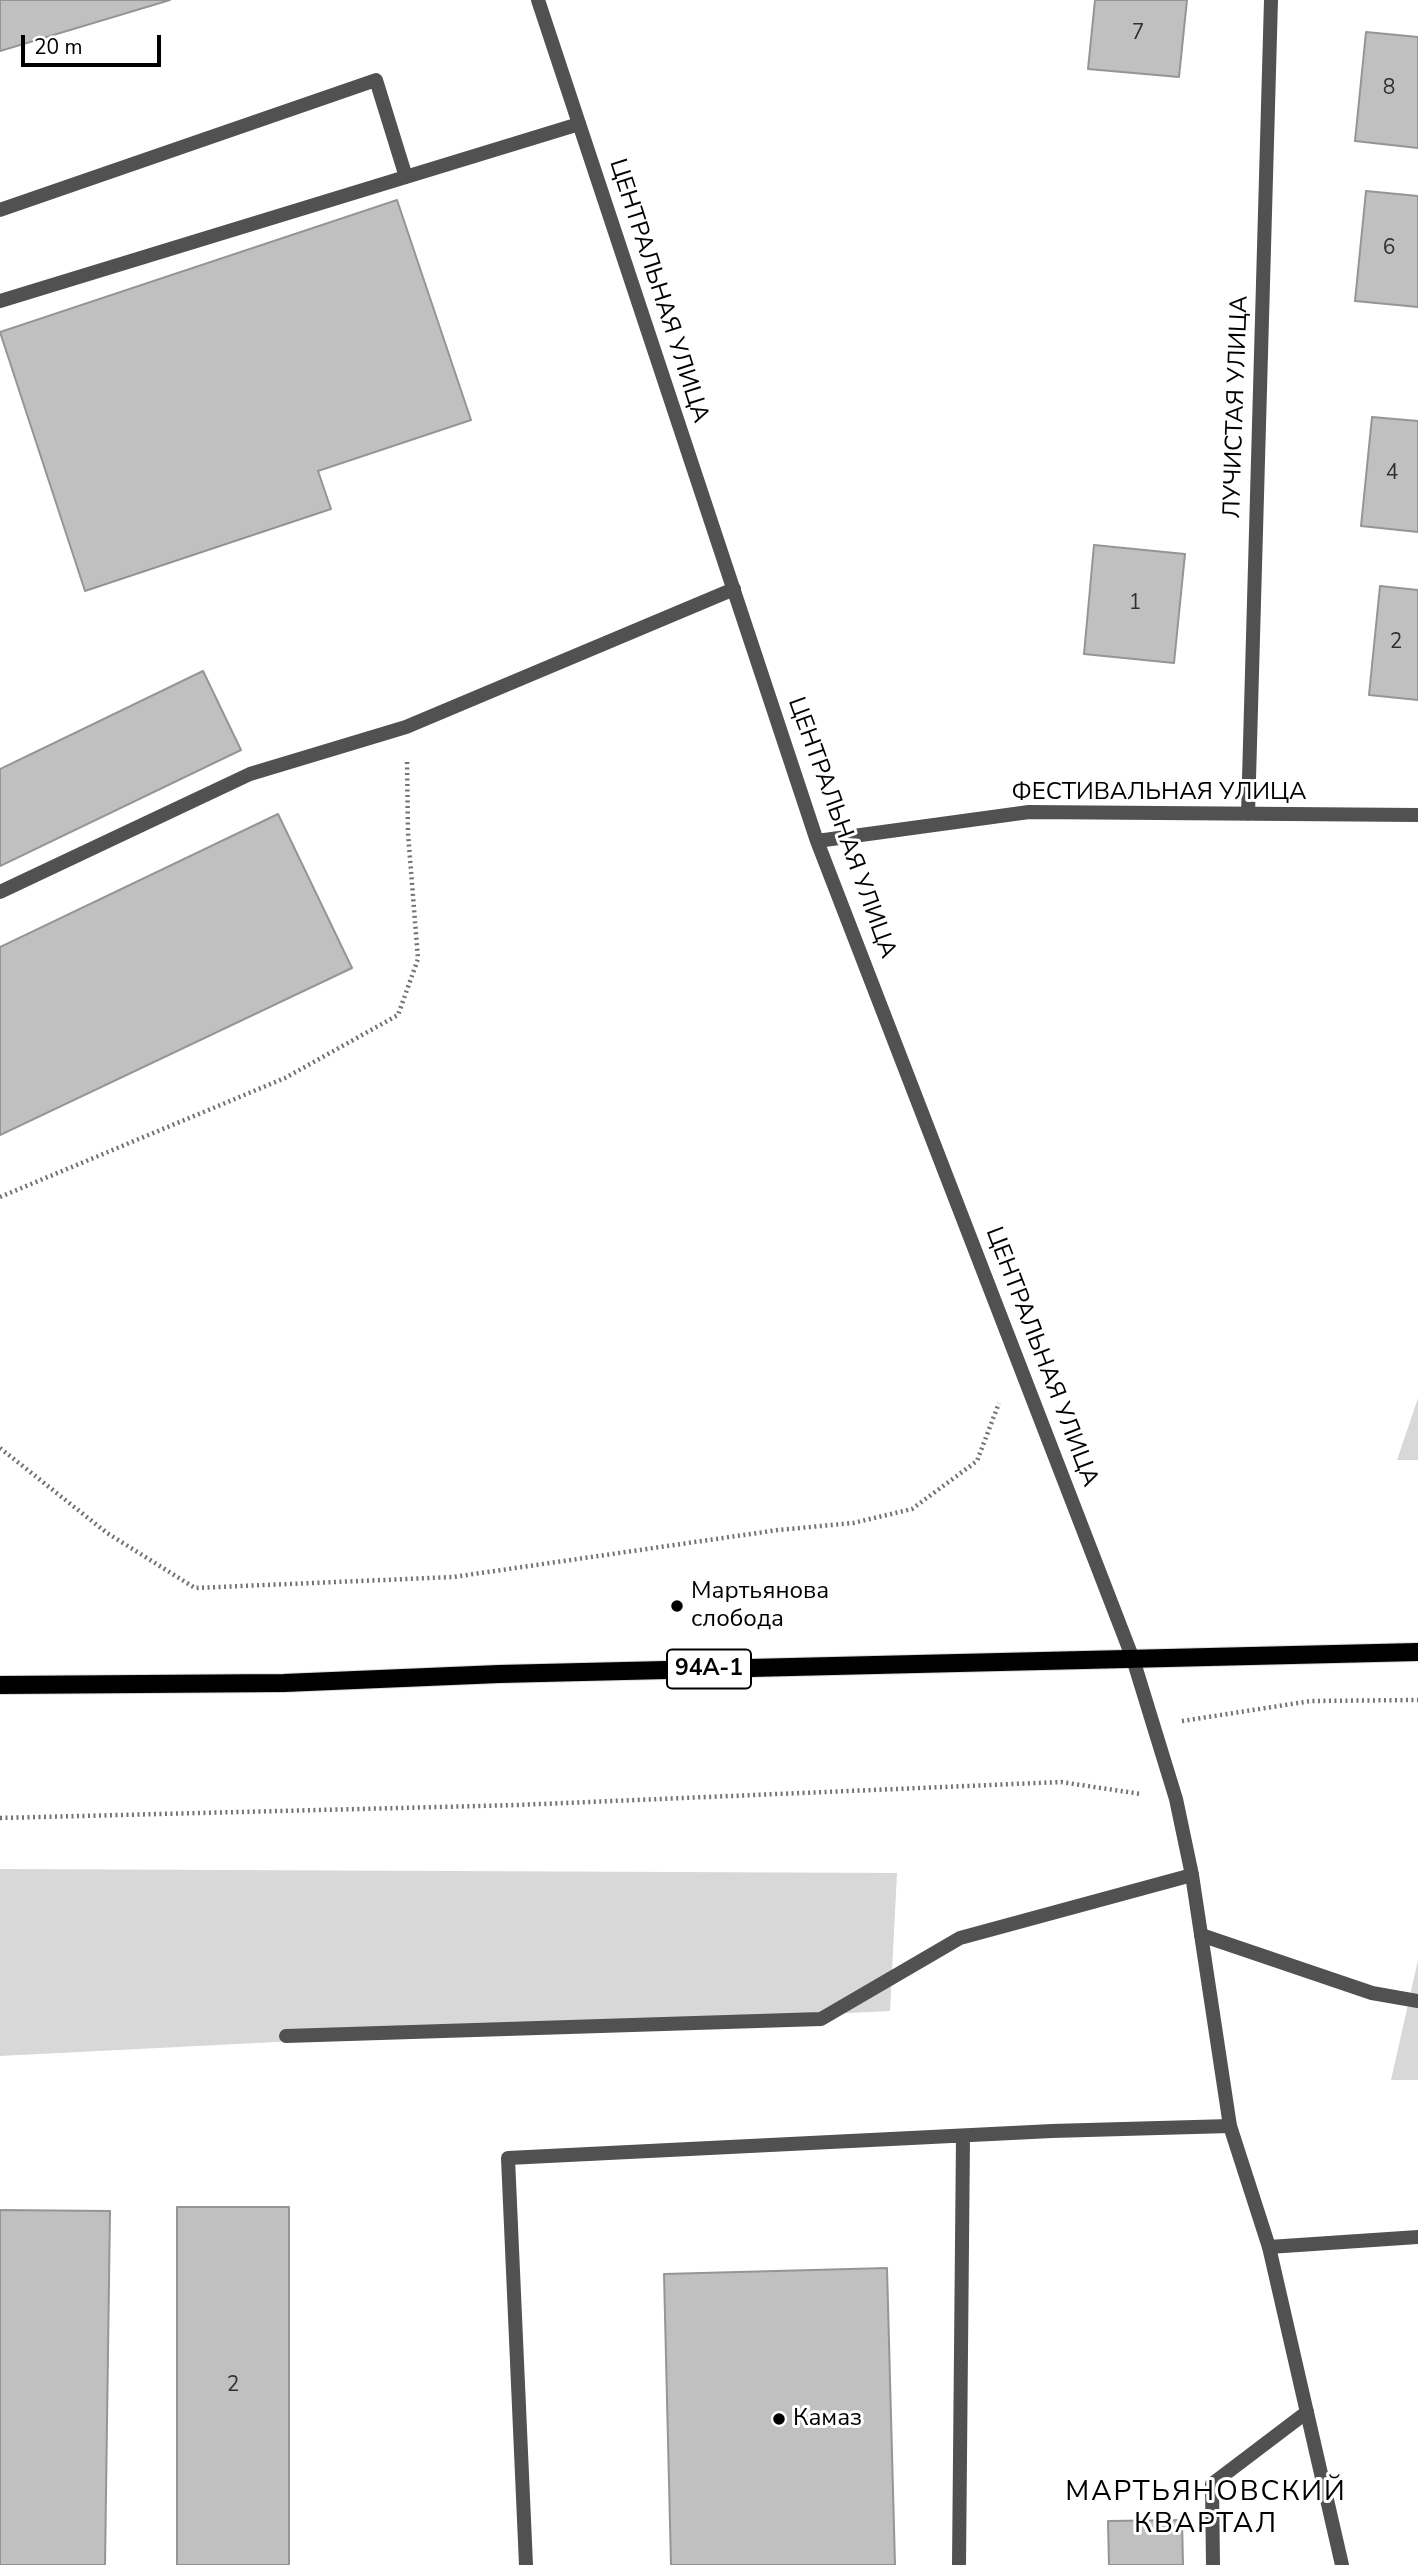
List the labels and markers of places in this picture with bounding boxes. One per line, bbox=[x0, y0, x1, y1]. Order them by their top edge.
place label: Мартьянова слобода bbox=[691, 1578, 829, 1634]
marker: Мартьянова слобода bbox=[669, 1598, 685, 1614]
place label: Камаз bbox=[793, 2405, 862, 2433]
marker: Камаз bbox=[771, 2411, 787, 2427]

